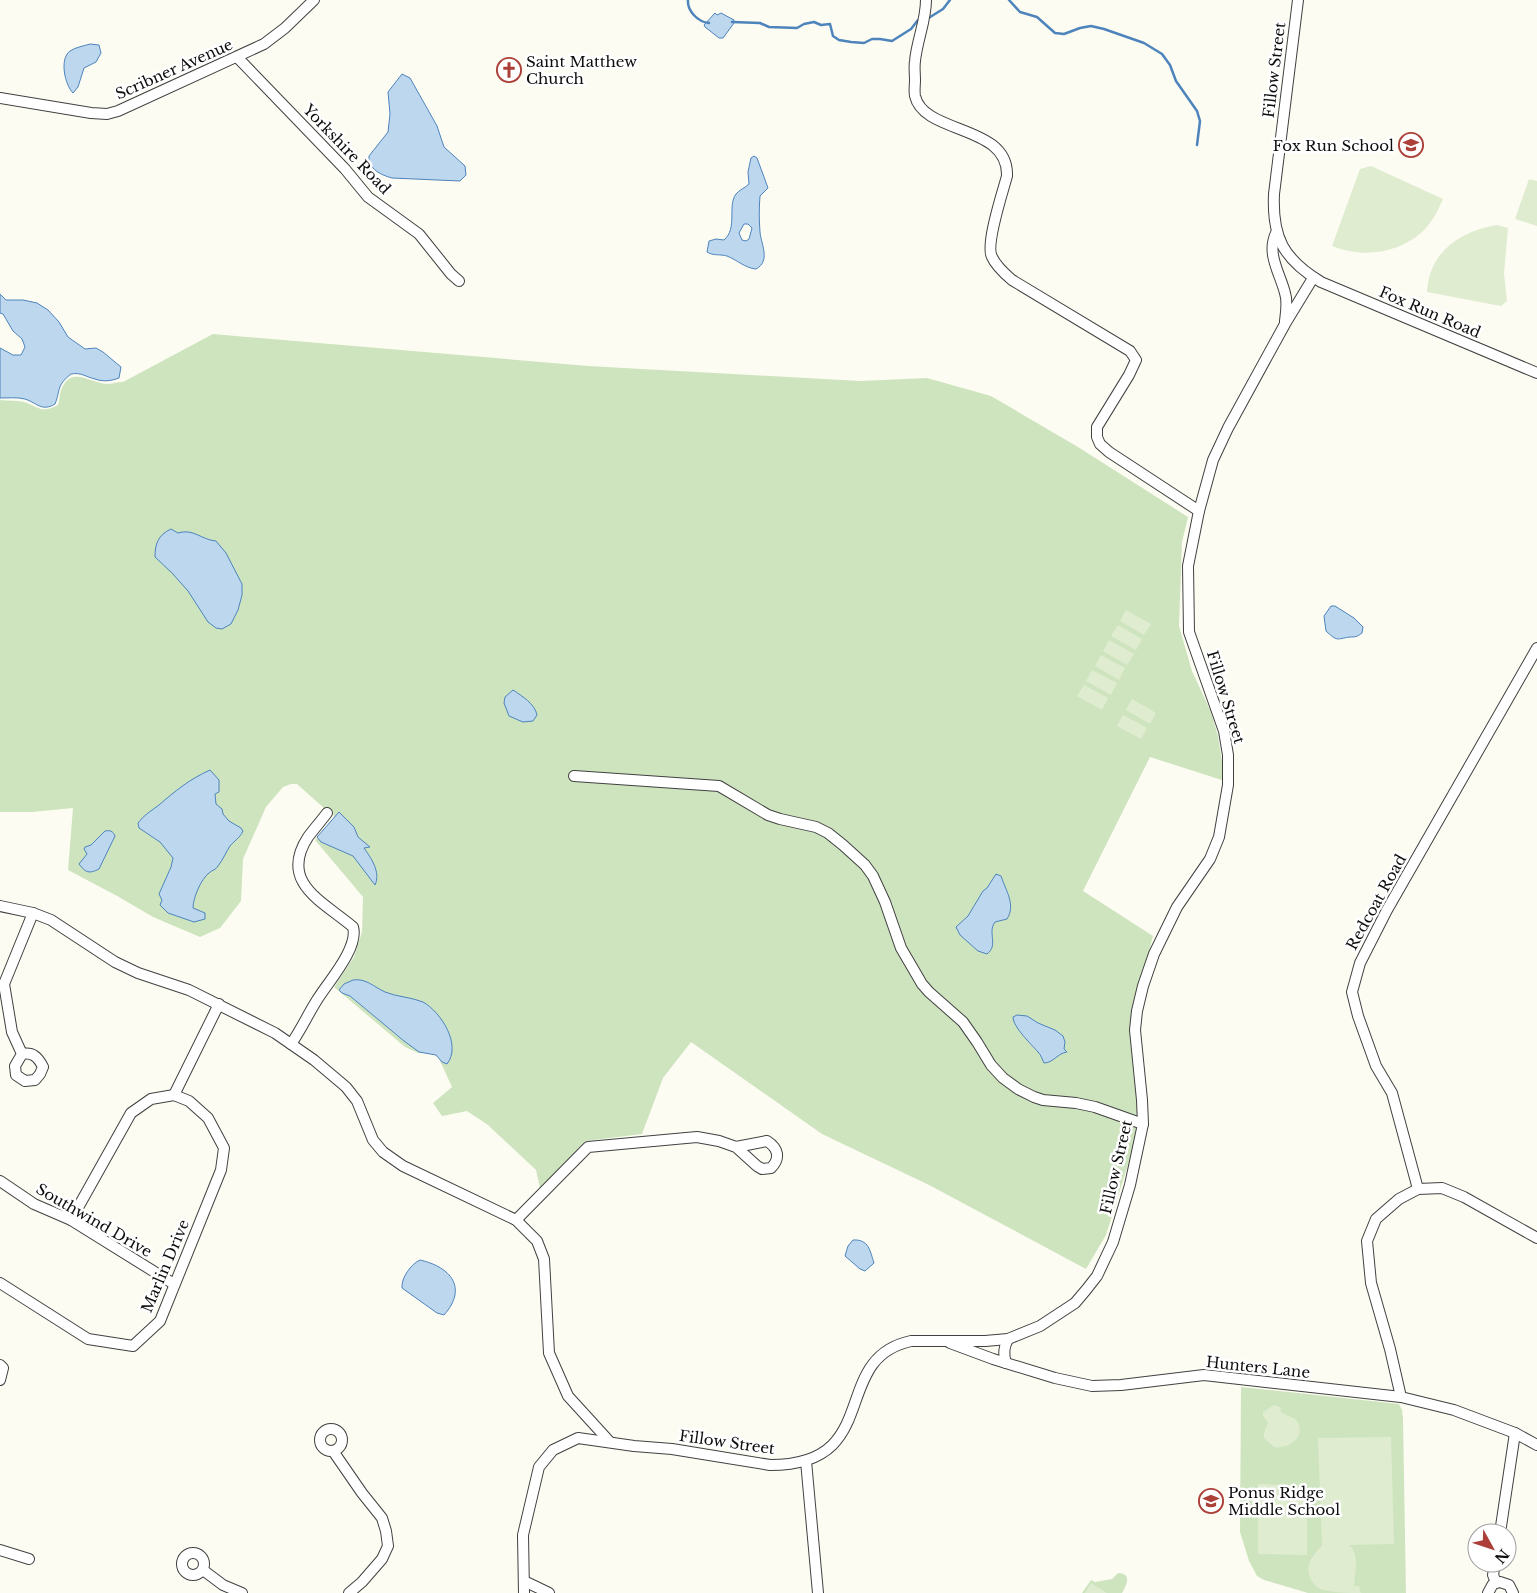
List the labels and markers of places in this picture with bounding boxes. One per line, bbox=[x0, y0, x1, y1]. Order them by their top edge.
place label: Saint Matthew Church bbox=[526, 52, 637, 88]
church icon: Saint Matthew Church bbox=[496, 57, 522, 83]
school or university icon: Fox Run School bbox=[1398, 132, 1424, 158]
place label: Fox Run School bbox=[1273, 136, 1394, 155]
place label: Ponus Ridge Middle School bbox=[1228, 1483, 1340, 1519]
school or university icon: Ponus Ridge Middle School bbox=[1198, 1488, 1224, 1514]

